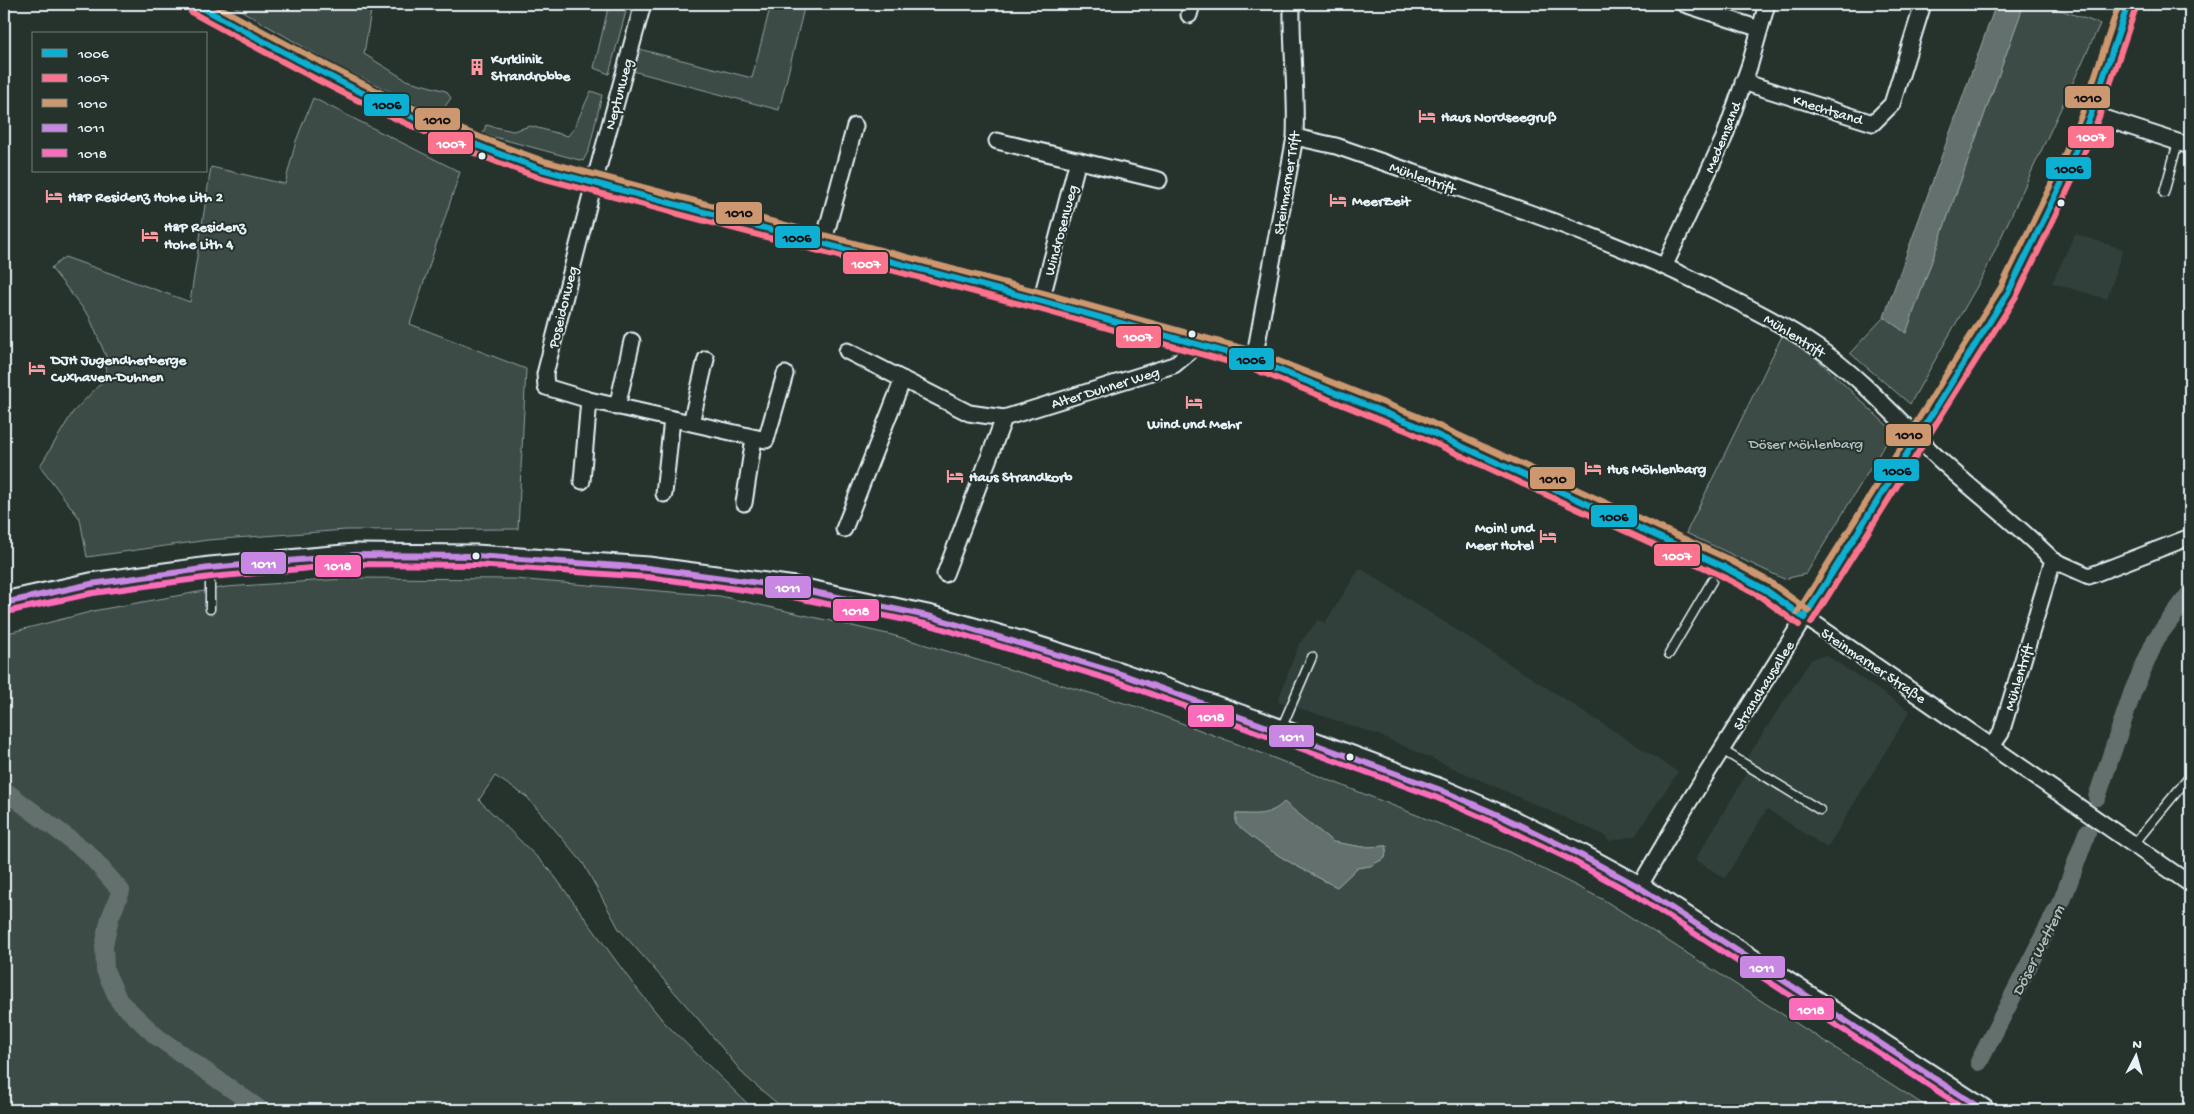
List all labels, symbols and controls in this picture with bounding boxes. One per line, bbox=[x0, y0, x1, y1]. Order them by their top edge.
legend bbox=[32, 32, 208, 172]
text: 1006 bbox=[77, 46, 109, 64]
place label: Kurklinik Strandrobbe bbox=[490, 51, 572, 86]
building icon: Kurklinik Strandrobbe bbox=[467, 57, 487, 77]
street label: Neptunweg bbox=[602, 57, 638, 132]
text: 1007 bbox=[77, 70, 110, 88]
line badge: 1010 bbox=[2064, 85, 2111, 109]
text: 1010 bbox=[2073, 91, 2102, 108]
street label: Knechtsand bbox=[1790, 92, 1866, 130]
line badge: 1006 bbox=[363, 93, 410, 117]
text: 1010 bbox=[77, 96, 108, 114]
text: 1006 bbox=[372, 98, 402, 115]
street label: Medemsand bbox=[1701, 98, 1747, 176]
hotel icon: Haus Nordseegruß bbox=[1417, 106, 1437, 126]
line badge: 1010 bbox=[414, 107, 461, 131]
place label: Haus Nordseegruß bbox=[1441, 109, 1557, 127]
text: 1010 bbox=[422, 113, 451, 130]
text: 1011 bbox=[77, 120, 105, 138]
line badge: 1007 bbox=[2067, 125, 2115, 149]
street label: Steinmarner Trift bbox=[1271, 129, 1305, 236]
text: 1007 bbox=[2076, 130, 2106, 147]
line badge: 1007 bbox=[427, 131, 474, 155]
text: 1007 bbox=[436, 137, 466, 154]
text: 1018 bbox=[77, 146, 107, 164]
unlabelled marker bbox=[477, 151, 487, 161]
line badge: 1006 bbox=[2045, 156, 2092, 180]
street label: Mühlentrift bbox=[1387, 159, 1460, 200]
text: 1006 bbox=[2054, 162, 2084, 179]
street label: Windrosenweg bbox=[1041, 183, 1083, 278]
hotel icon: H&P Residenz Hohe Lith 2 bbox=[44, 186, 64, 206]
place label: H&P Residenz Hohe Lith 2 bbox=[68, 189, 224, 207]
hotel icon: MeerZeit bbox=[1328, 190, 1348, 210]
place label: MeerZeit bbox=[1352, 193, 1412, 211]
unlabelled marker bbox=[2056, 198, 2066, 208]
line badge: 1010 bbox=[715, 201, 763, 225]
text: 1010 bbox=[724, 206, 753, 223]
place label: H&P Residenz Hohe Lith 4 bbox=[164, 219, 247, 254]
hotel icon: H&P Residenz Hohe Lith 4 bbox=[140, 225, 160, 245]
line badge: 1006 bbox=[774, 225, 821, 249]
text: 1006 bbox=[782, 231, 812, 248]
line badge: 1007 bbox=[842, 251, 889, 275]
text: 1007 bbox=[851, 257, 881, 274]
street label: Poseidonweg bbox=[545, 264, 583, 351]
street label: Mühlentrift bbox=[1760, 311, 1830, 364]
line badge: 1007 bbox=[1115, 325, 1162, 349]
unlabelled marker bbox=[1187, 329, 1197, 339]
text: 1007 bbox=[1123, 330, 1153, 347]
line badge: 1006 bbox=[1228, 347, 1275, 371]
place label: DJH Jugendherberge Cuxhaven-Duhnen bbox=[49, 352, 188, 387]
text: 1006 bbox=[1236, 353, 1266, 370]
hotel icon: DJH Jugendherberge Cuxhaven-Duhnen bbox=[27, 358, 47, 378]
street label: Alter Duhner Weg bbox=[1049, 364, 1162, 414]
hotel icon: Wind und Mehr bbox=[1184, 392, 1204, 412]
place label: Wind und Mehr bbox=[1146, 416, 1242, 434]
line badge: 1010 bbox=[1885, 423, 1932, 447]
text: 1010 bbox=[1894, 428, 1923, 445]
park label: Döser Möhlenbarg bbox=[1748, 436, 1863, 454]
hotel icon: Hus Möhlenbarg bbox=[1583, 458, 1603, 478]
line badge: 1006 bbox=[1873, 458, 1920, 482]
place label: Hus Möhlenbarg bbox=[1607, 461, 1707, 479]
text: 1006 bbox=[1882, 464, 1912, 481]
hotel icon: Haus Strandkorb bbox=[945, 466, 965, 486]
line badge: 1010 bbox=[1529, 466, 1576, 490]
place label: Haus Strandkorb bbox=[969, 469, 1072, 487]
text: 1010 bbox=[1538, 472, 1567, 489]
line badge: 1006 bbox=[1590, 504, 1638, 528]
text: 1006 bbox=[1599, 510, 1629, 527]
place label: Moin! und Meer Hotel bbox=[1466, 520, 1536, 555]
hotel icon: Moin! und Meer Hotel bbox=[1538, 526, 1558, 546]
line badge: 1007 bbox=[1653, 543, 1701, 567]
text: 1007 bbox=[1662, 549, 1692, 566]
line badge: 1011 bbox=[240, 551, 287, 575]
unlabelled marker bbox=[471, 551, 481, 561]
line badge: 1018 bbox=[314, 554, 362, 578]
text: 1011 bbox=[251, 557, 277, 574]
text: 1018 bbox=[324, 559, 352, 576]
line badge: 1011 bbox=[764, 575, 812, 599]
text: 1011 bbox=[775, 581, 801, 598]
line badge: 1018 bbox=[832, 598, 880, 622]
text: 1018 bbox=[842, 604, 870, 621]
street label: Steinmarner Straße bbox=[1817, 625, 1929, 709]
street label: Strandhausallee bbox=[1730, 638, 1799, 734]
street label: Mühlentrift bbox=[2001, 640, 2039, 713]
line badge: 1018 bbox=[1187, 704, 1235, 728]
text: 1018 bbox=[1197, 710, 1225, 727]
line badge: 1011 bbox=[1268, 724, 1315, 748]
text: 1011 bbox=[1279, 730, 1305, 747]
unlabelled marker bbox=[1345, 752, 1355, 762]
water label: Döser Wettern bbox=[2009, 903, 2071, 1000]
line badge: 1011 bbox=[1739, 955, 1786, 979]
text: 1011 bbox=[1749, 961, 1775, 978]
line badge: 1018 bbox=[1788, 997, 1835, 1021]
text: 1018 bbox=[1797, 1003, 1825, 1020]
north arrow bbox=[2112, 1032, 2162, 1082]
text: N bbox=[2132, 1037, 2143, 1054]

